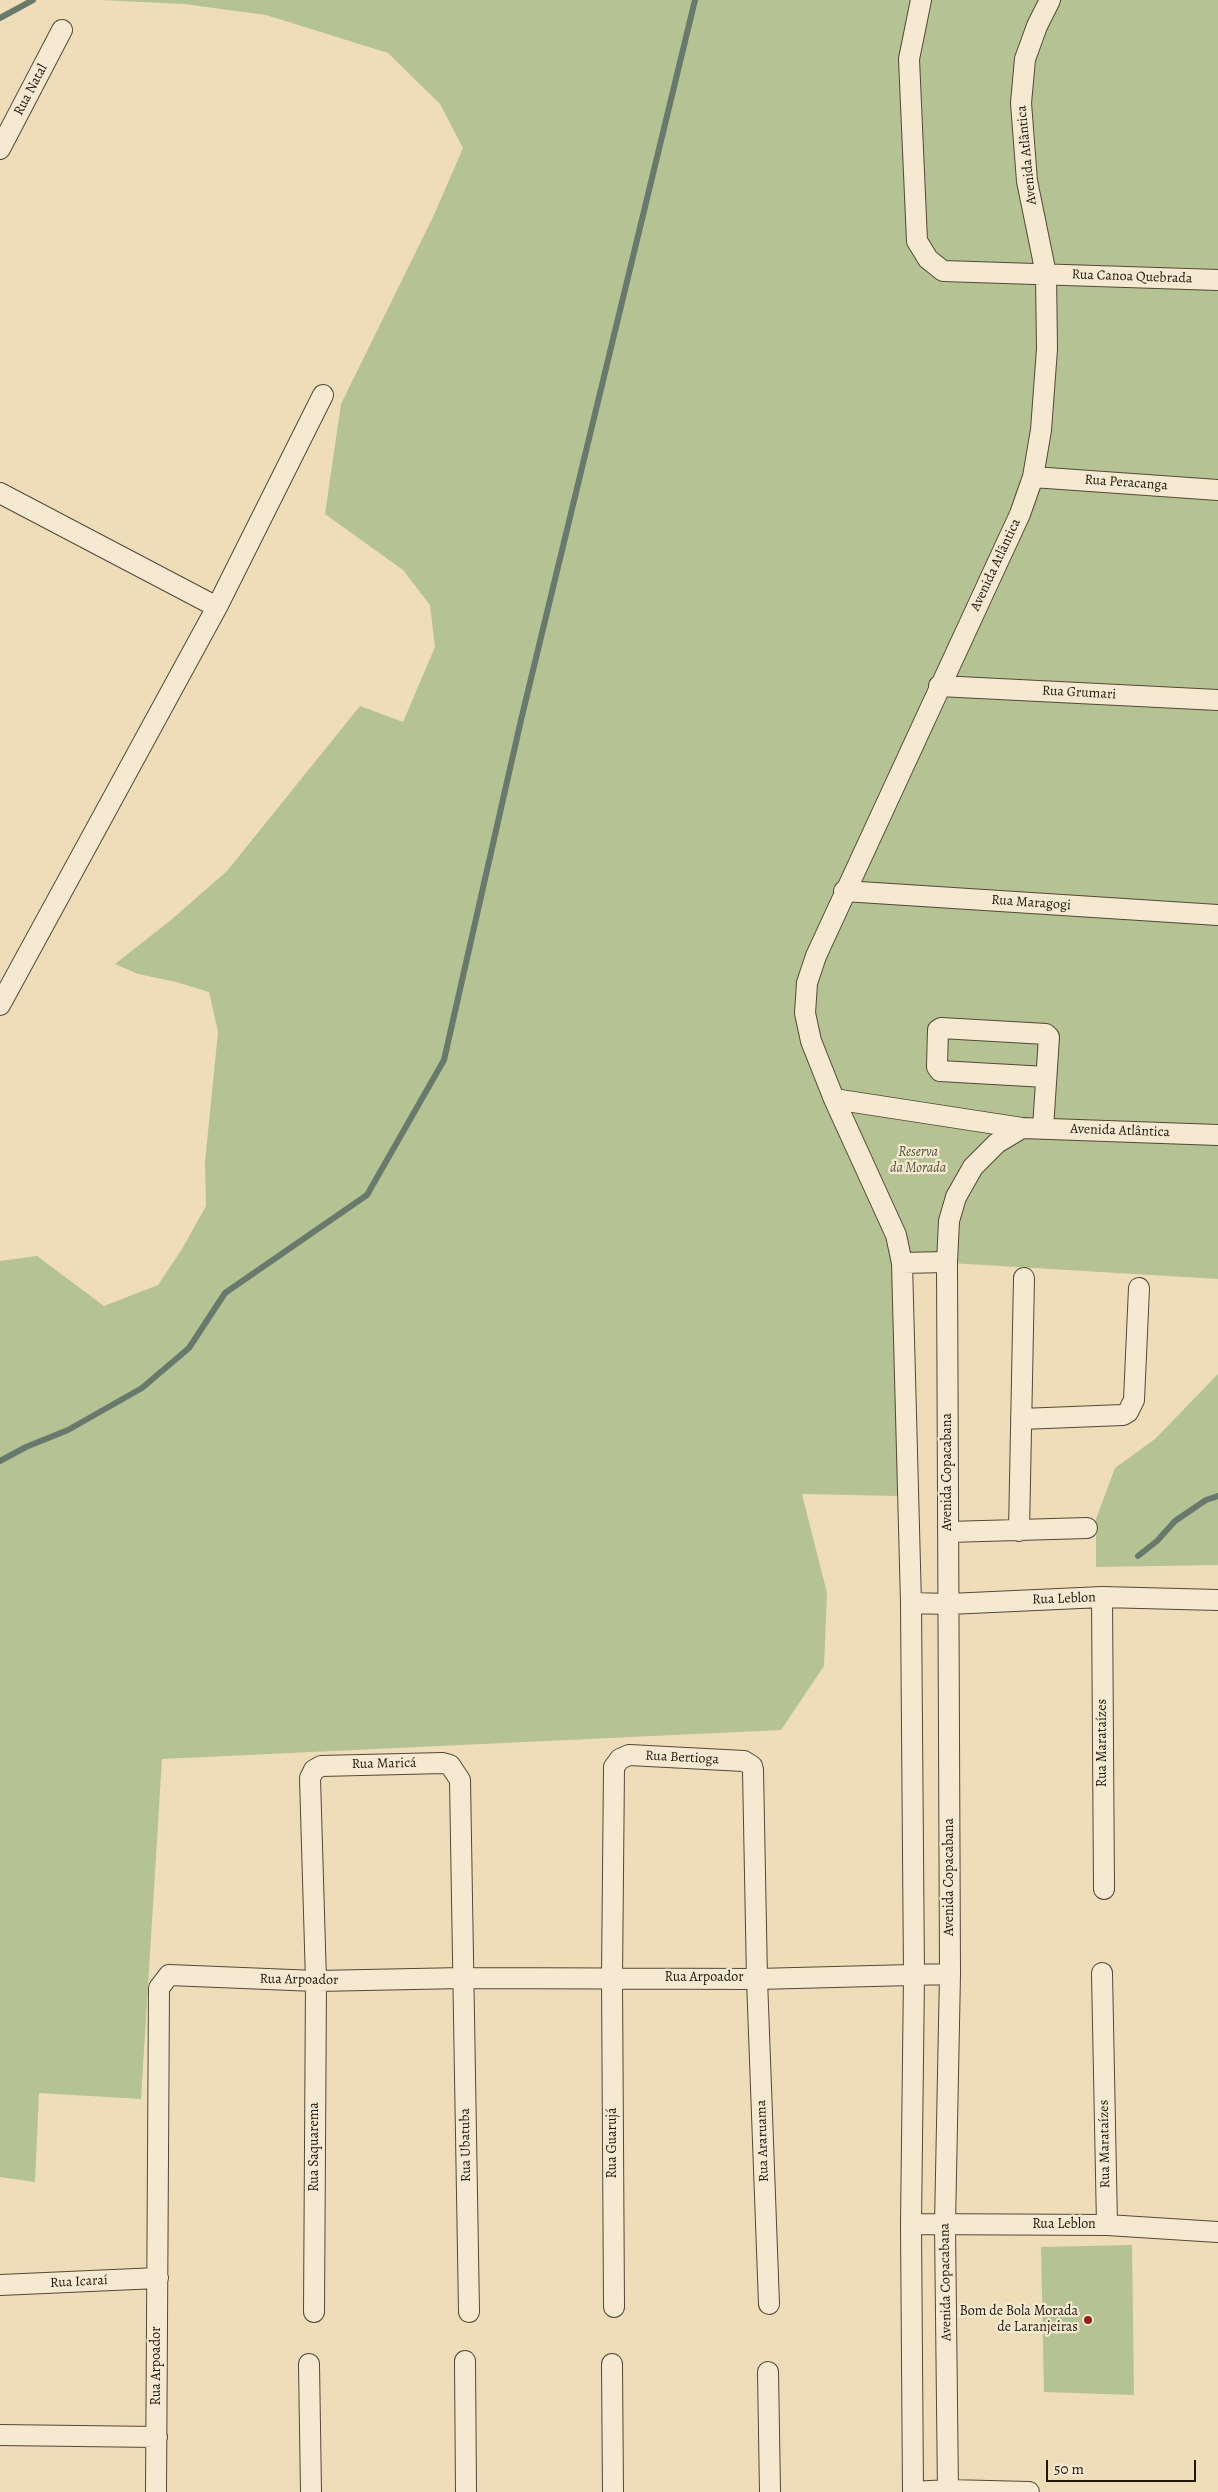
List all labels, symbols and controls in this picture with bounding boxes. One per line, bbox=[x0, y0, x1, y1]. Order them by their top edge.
street label: Rua Natal bbox=[10, 61, 52, 119]
street label: Avenida Atlântica bbox=[1013, 104, 1041, 206]
street label: Rua Canoa Quebrada bbox=[1071, 266, 1193, 288]
street label: Rua Peracanga bbox=[1084, 472, 1168, 494]
street label: Avenida Atlântica bbox=[967, 516, 1025, 614]
street label: Rua Grumari bbox=[1041, 683, 1117, 703]
street label: Rua Maragogi bbox=[991, 892, 1071, 914]
street label: Avenida Atlântica bbox=[1070, 1121, 1170, 1141]
park label: Reserva da Morada bbox=[890, 1145, 946, 1178]
street label: Avenida Copacabana bbox=[940, 1413, 956, 1531]
street label: Rua Leblon bbox=[1032, 1589, 1096, 1609]
street label: Rua Marataízes bbox=[1095, 1699, 1111, 1787]
street label: Rua Bertioga bbox=[645, 1748, 719, 1768]
street label: Rua Maricá bbox=[351, 1755, 417, 1773]
street label: Avenida Copacabana bbox=[942, 1818, 958, 1936]
street label: Rua Arpoador bbox=[664, 1970, 744, 1986]
street label: Rua Arpoador bbox=[259, 1971, 339, 1989]
street label: Rua Araruama bbox=[753, 2100, 773, 2182]
street label: Rua Marataízes bbox=[1096, 2100, 1114, 2188]
street label: Rua Saquarema bbox=[307, 2102, 323, 2192]
street label: Rua Guarujá bbox=[605, 2107, 621, 2179]
street label: Rua Ubatuba bbox=[457, 2108, 475, 2182]
street label: Rua Leblon bbox=[1032, 2217, 1096, 2233]
street label: Avenida Copacabana bbox=[937, 2223, 955, 2341]
street label: Rua Icaraí bbox=[50, 2272, 108, 2292]
place label: Bom de Bola Morada de Laranjeiras bbox=[960, 2304, 1078, 2336]
marker: Bom de Bola Morada de Laranjeiras bbox=[1082, 2314, 1094, 2326]
street label: Rua Arpoador bbox=[149, 2326, 165, 2406]
scale bar bbox=[1048, 2450, 1198, 2482]
text: 50 m bbox=[1054, 2459, 1084, 2479]

